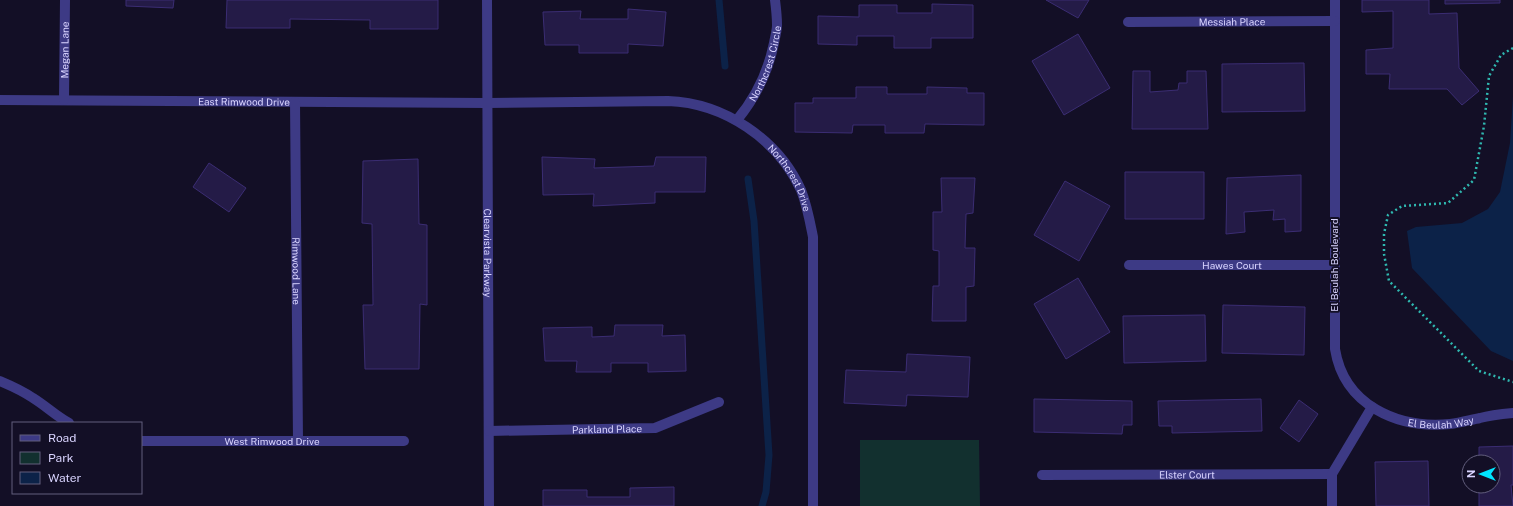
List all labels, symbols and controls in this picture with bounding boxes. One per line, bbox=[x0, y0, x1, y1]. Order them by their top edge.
street label: Messiah Place bbox=[1199, 15, 1266, 28]
street label: Megan Lane bbox=[58, 21, 71, 78]
street label: Northcrest Circle bbox=[746, 25, 783, 104]
street label: East Rimwood Drive bbox=[198, 95, 290, 108]
street label: Northcrest Drive bbox=[766, 142, 813, 213]
street label: Clearvista Parkway bbox=[482, 208, 494, 298]
street label: El Beulah Boulevard bbox=[1328, 218, 1340, 312]
street label: Rimwood Lane bbox=[290, 237, 303, 305]
street label: Hawes Court bbox=[1202, 259, 1262, 271]
street label: El Beulah Way bbox=[1407, 413, 1476, 431]
legend bbox=[12, 422, 142, 494]
street label: Parkland Place bbox=[572, 422, 642, 435]
text: Road bbox=[48, 431, 76, 445]
street label: West Rimwood Drive bbox=[224, 435, 320, 447]
text: Park bbox=[48, 451, 74, 465]
north arrow bbox=[1461, 454, 1501, 494]
street label: Elster Court bbox=[1159, 468, 1215, 481]
text: N bbox=[1465, 470, 1477, 478]
text: Water bbox=[48, 471, 82, 485]

